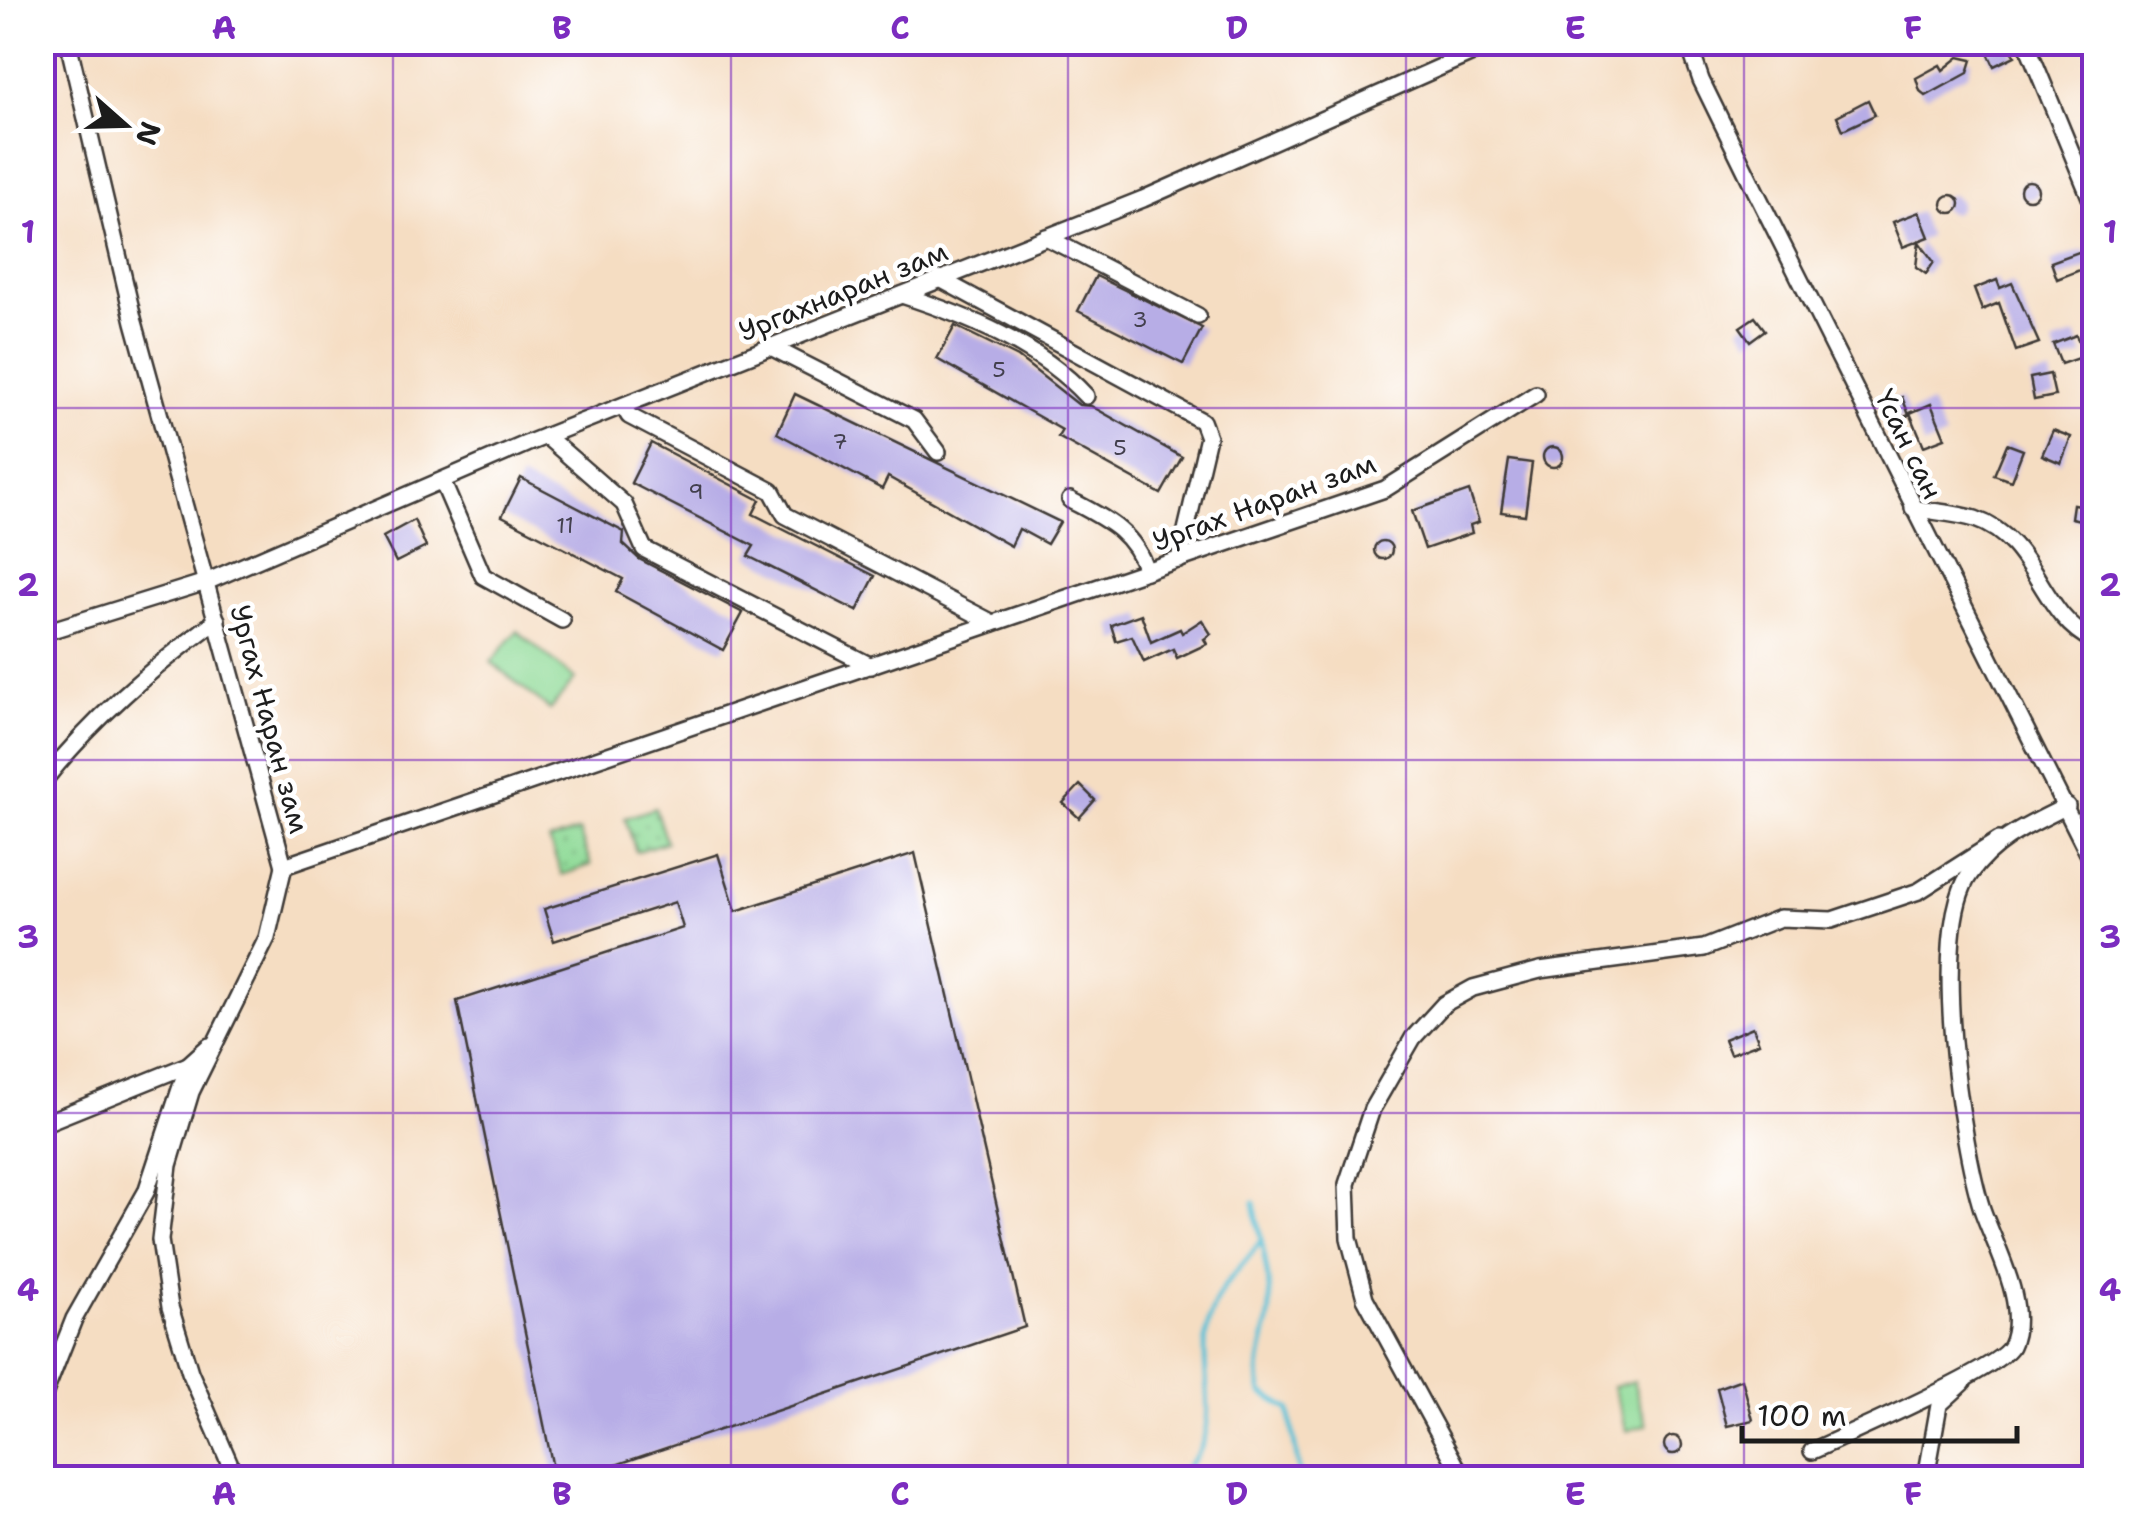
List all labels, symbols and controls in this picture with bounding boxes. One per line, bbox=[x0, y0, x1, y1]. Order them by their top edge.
text: A bbox=[212, 6, 236, 49]
text: B bbox=[552, 6, 572, 49]
text: C bbox=[890, 6, 910, 49]
text: D bbox=[1226, 6, 1248, 49]
text: E bbox=[1564, 6, 1586, 49]
text: F bbox=[1904, 6, 1922, 49]
north arrow bbox=[75, 75, 175, 175]
text: N bbox=[127, 117, 170, 150]
text: 1 bbox=[21, 210, 35, 253]
text: 1 bbox=[2103, 210, 2117, 253]
street label: Ургахнаран зам bbox=[733, 232, 953, 350]
house number: 3 bbox=[1132, 305, 1148, 334]
house number: 5 bbox=[992, 355, 1006, 384]
street label: Үсан сан bbox=[1866, 383, 1952, 505]
house number: 7 bbox=[832, 427, 848, 456]
house number: 5 bbox=[1113, 433, 1127, 462]
street label: Ургах Наран зам bbox=[1147, 444, 1381, 560]
house number: 9 bbox=[688, 477, 704, 506]
house number: 11 bbox=[556, 511, 574, 540]
text: 2 bbox=[17, 563, 39, 606]
text: 2 bbox=[2099, 563, 2121, 606]
street label: Ургах Наран зам bbox=[221, 601, 319, 837]
text: 3 bbox=[17, 915, 39, 958]
text: 3 bbox=[2099, 915, 2121, 958]
text: 4 bbox=[17, 1268, 39, 1311]
text: 4 bbox=[2099, 1268, 2121, 1311]
scale bar bbox=[1742, 1381, 2017, 1443]
text: 100 m bbox=[1757, 1395, 1847, 1436]
text: A bbox=[212, 1472, 236, 1515]
text: B bbox=[552, 1472, 572, 1515]
text: C bbox=[890, 1472, 910, 1515]
text: D bbox=[1226, 1472, 1248, 1515]
text: E bbox=[1564, 1472, 1586, 1515]
text: F bbox=[1904, 1472, 1922, 1515]

